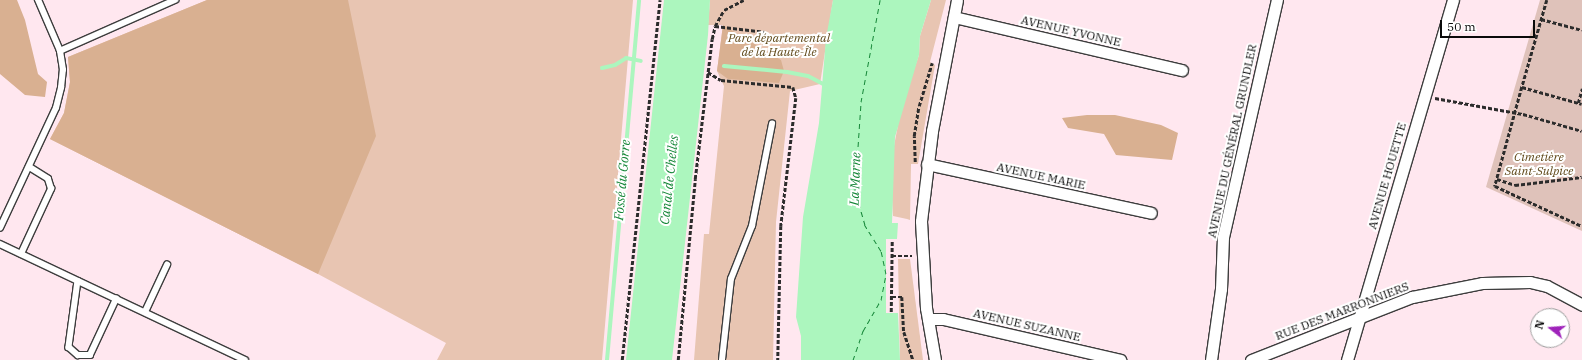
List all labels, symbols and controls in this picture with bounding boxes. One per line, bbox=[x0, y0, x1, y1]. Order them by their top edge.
street label: AVENUE YVONNE bbox=[1020, 12, 1122, 50]
scale bar bbox=[1442, 12, 1537, 38]
text: 50 m bbox=[1447, 19, 1476, 34]
park label: Parc départemental de la Haute-Île bbox=[728, 31, 830, 59]
street label: AVENUE DU GÉNÉRAL GRUNDLER bbox=[1204, 43, 1260, 239]
street label: AVENUE HOUETTE bbox=[1365, 121, 1409, 231]
water label: Canal de Chelles bbox=[658, 135, 682, 225]
water label: Fossé du Gorre bbox=[612, 139, 634, 221]
park label: Cimetière Saint-Sulpice bbox=[1505, 150, 1573, 178]
water label: La Marne bbox=[847, 152, 865, 206]
street label: AVENUE MARIE bbox=[995, 160, 1087, 192]
street label: RUE DES MARRONNIERS bbox=[1273, 279, 1411, 343]
street label: AVENUE SUZANNE bbox=[972, 306, 1082, 344]
north arrow bbox=[1530, 308, 1570, 348]
text: N bbox=[1532, 319, 1547, 331]

